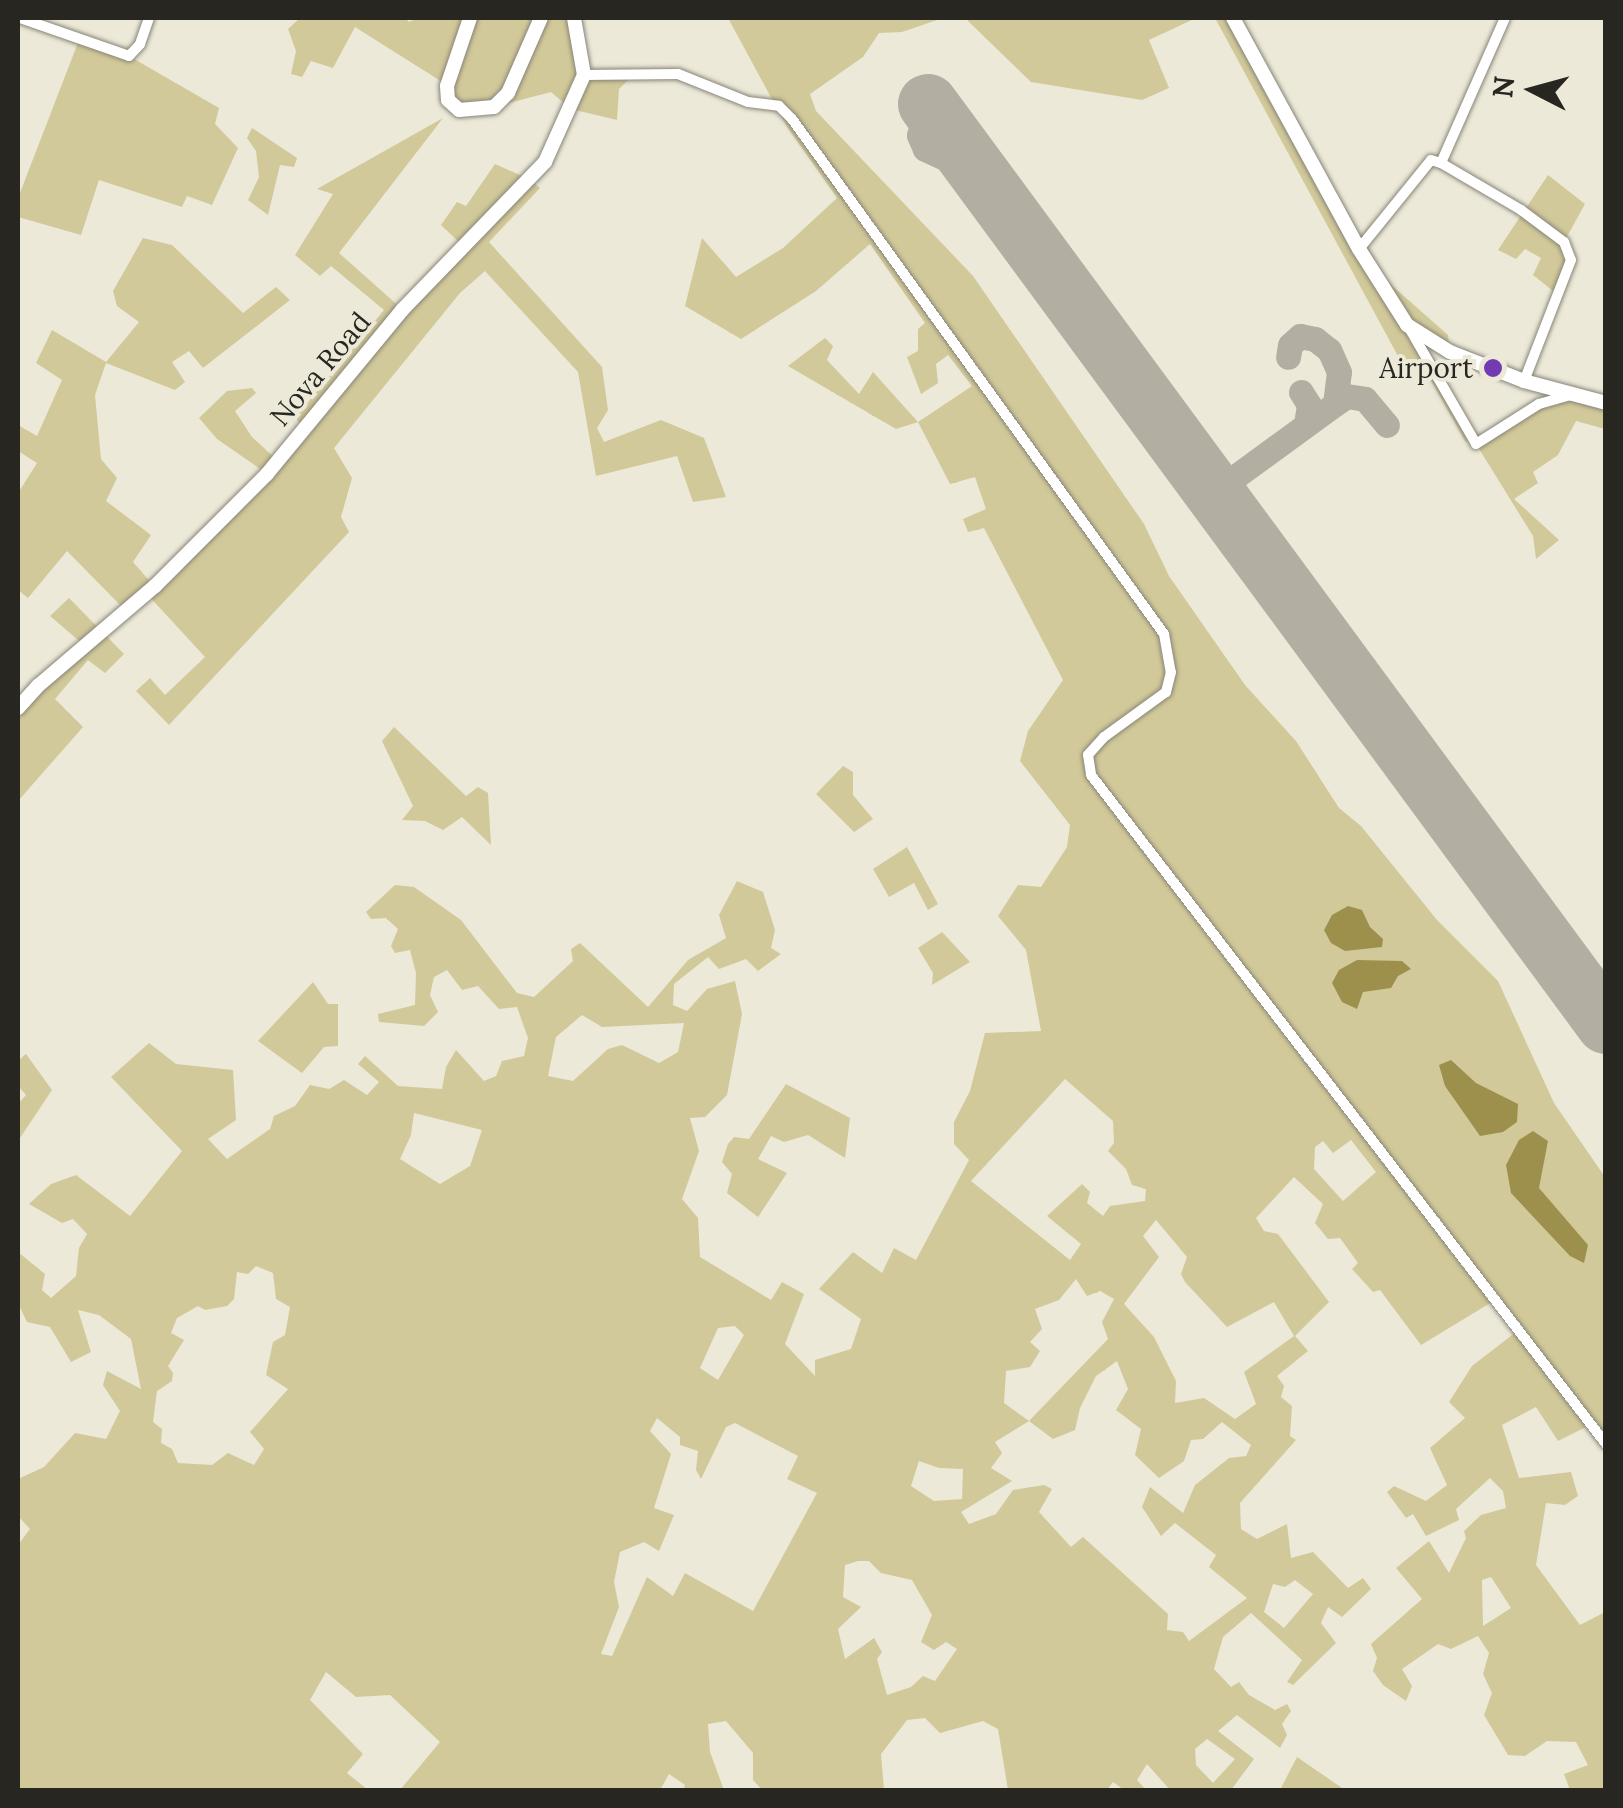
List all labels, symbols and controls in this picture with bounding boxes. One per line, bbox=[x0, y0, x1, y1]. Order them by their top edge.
north arrow bbox=[1483, 40, 1583, 140]
text: N bbox=[1484, 74, 1522, 100]
street label: Nova Road bbox=[263, 305, 377, 433]
place label: Airport bbox=[1379, 351, 1473, 385]
marker: Airport bbox=[1482, 357, 1504, 379]

